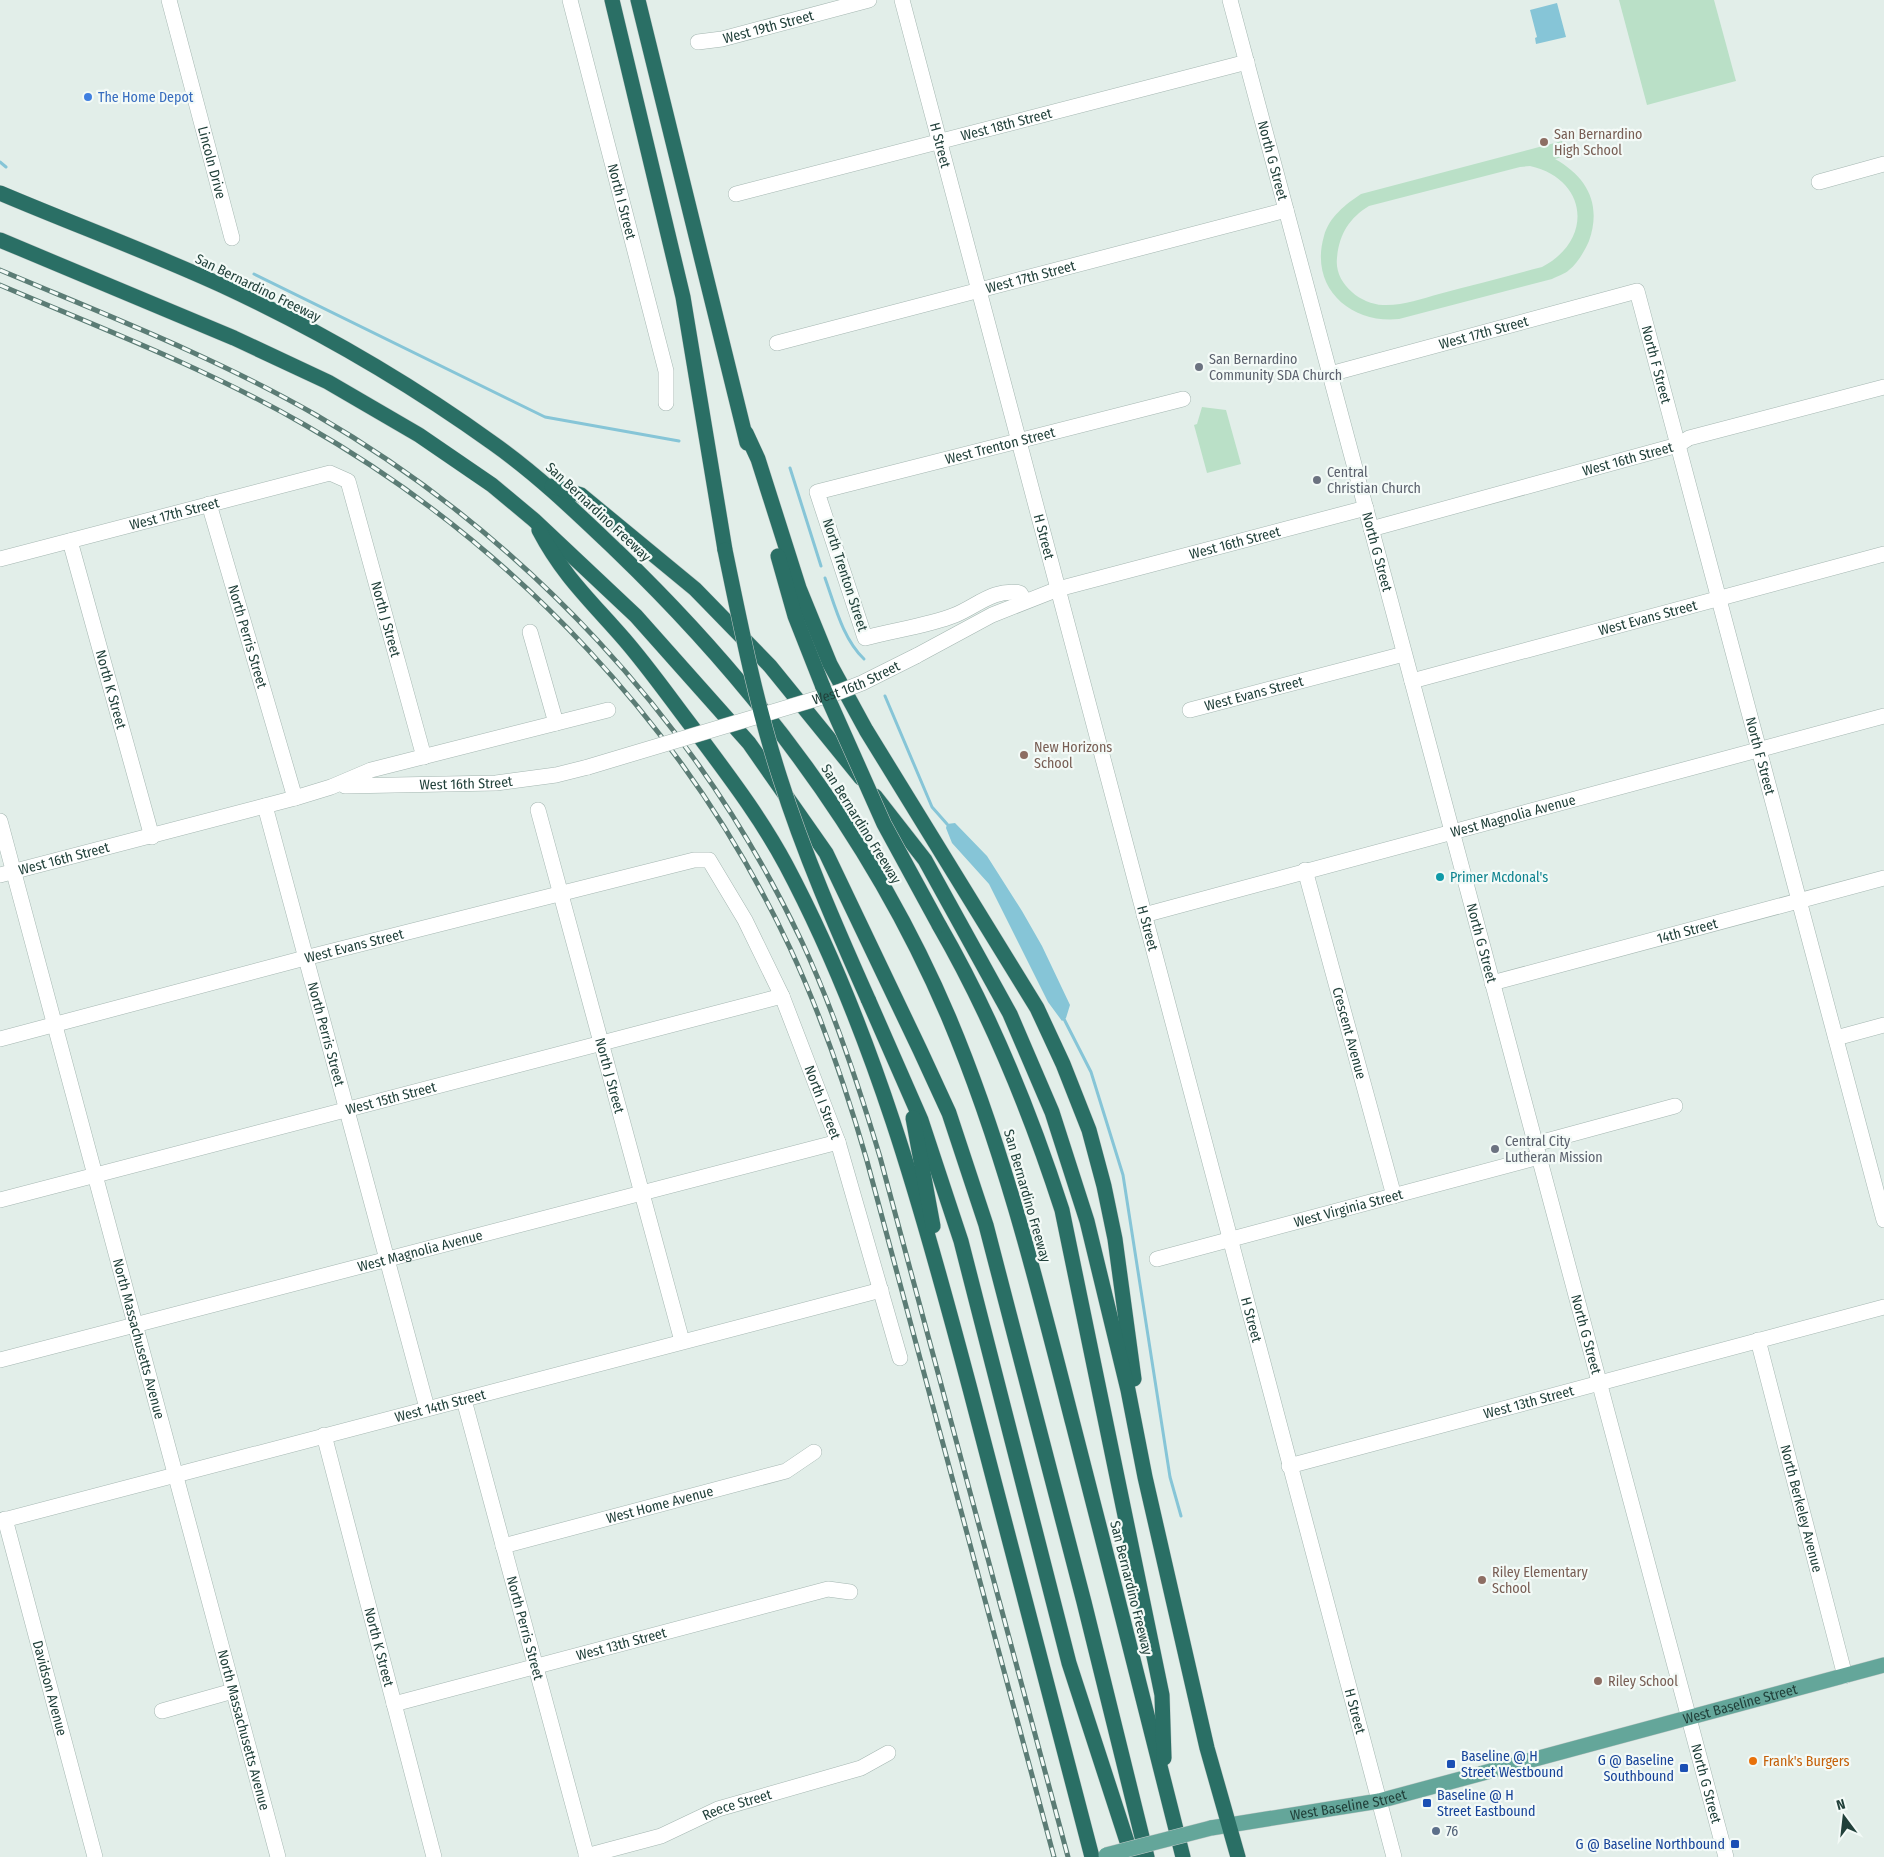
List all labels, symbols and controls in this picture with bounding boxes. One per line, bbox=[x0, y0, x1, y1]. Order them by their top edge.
street label: West 19th Street bbox=[721, 6, 816, 47]
place label: The Home Depot bbox=[98, 89, 194, 106]
marker: The Home Depot bbox=[82, 91, 94, 103]
street label: West 18th Street bbox=[959, 104, 1054, 144]
street label: North G Street bbox=[1254, 119, 1292, 202]
street label: H Street bbox=[926, 120, 955, 170]
street label: Lincoln Drive bbox=[194, 124, 230, 201]
place label: San Bernardino High School bbox=[1554, 126, 1642, 159]
marker: San Bernardino High School bbox=[1538, 136, 1550, 148]
street label: North I Street bbox=[604, 162, 640, 241]
street label: San Bernardino Freeway bbox=[192, 250, 324, 326]
street label: West 17th Street bbox=[984, 257, 1078, 297]
street label: West 17th Street bbox=[1437, 312, 1531, 353]
street label: North F Street bbox=[1638, 324, 1675, 406]
place label: San Bernardino Community SDA Church bbox=[1209, 351, 1342, 384]
marker: San Bernardino Community SDA Church bbox=[1193, 361, 1205, 373]
street label: West Trenton Street bbox=[943, 423, 1057, 468]
street label: West 16th Street bbox=[1580, 438, 1675, 479]
street label: San Bernardino Freeway bbox=[542, 459, 655, 566]
place label: Central Christian Church bbox=[1327, 464, 1421, 497]
marker: Central Christian Church bbox=[1311, 474, 1323, 486]
street label: West 17th Street bbox=[128, 494, 221, 533]
street label: North G Street bbox=[1359, 510, 1396, 594]
street label: H Street bbox=[1030, 512, 1058, 561]
street label: North Trenton Street bbox=[819, 516, 871, 634]
street label: West 16th Street bbox=[1187, 522, 1282, 563]
street label: North J Street bbox=[368, 579, 405, 659]
street label: North Perris Street bbox=[225, 583, 271, 691]
street label: West Evans Street bbox=[1596, 596, 1699, 639]
street label: North K Street bbox=[92, 648, 130, 731]
street label: West 16th Street bbox=[810, 657, 903, 708]
street label: West Evans Street bbox=[1203, 672, 1305, 714]
street label: North F Street bbox=[1742, 715, 1779, 797]
place label: New Horizons School bbox=[1034, 739, 1112, 772]
marker: New Horizons School bbox=[1018, 749, 1030, 761]
street label: San Bernardino Freeway bbox=[817, 761, 905, 887]
street label: West 16th Street bbox=[419, 772, 514, 793]
street label: West Magnolia Avenue bbox=[1449, 791, 1577, 841]
street label: West 16th Street bbox=[17, 838, 112, 878]
place label: Primer Mcdonal's bbox=[1450, 869, 1548, 886]
marker: Primer Mcdonal's bbox=[1434, 871, 1446, 883]
street label: North G Street bbox=[1463, 901, 1501, 985]
street label: H Street bbox=[1134, 903, 1162, 953]
street label: 14th Street bbox=[1655, 914, 1720, 947]
street label: West Evans Street bbox=[303, 925, 406, 966]
street label: North Perris Street bbox=[304, 980, 349, 1088]
street label: Crescent Avenue bbox=[1329, 985, 1370, 1081]
street label: North J Street bbox=[592, 1036, 628, 1115]
street label: North I Street bbox=[801, 1063, 845, 1142]
street label: West 15th Street bbox=[344, 1078, 438, 1118]
street label: San Bernardino Freeway bbox=[1000, 1128, 1054, 1265]
place label: Central City Lutheran Mission bbox=[1505, 1133, 1603, 1166]
marker: Central City Lutheran Mission bbox=[1489, 1143, 1501, 1155]
street label: West Virginia Street bbox=[1292, 1185, 1405, 1231]
street label: West Magnolia Avenue bbox=[356, 1226, 485, 1275]
street label: North Massachusetts Avenue bbox=[109, 1257, 169, 1421]
street label: North G Street bbox=[1568, 1293, 1605, 1376]
street label: H Street bbox=[1237, 1295, 1266, 1344]
street label: West 13th Street bbox=[1482, 1382, 1576, 1422]
street label: West 14th Street bbox=[393, 1385, 488, 1426]
street label: North Berkeley Avenue bbox=[1777, 1443, 1826, 1574]
street label: West Home Avenue bbox=[604, 1482, 715, 1527]
street label: San Bernardino Freeway bbox=[1106, 1519, 1156, 1658]
place label: Riley Elementary School bbox=[1492, 1564, 1588, 1597]
street label: North Perris Street bbox=[503, 1574, 548, 1682]
marker: Riley Elementary School bbox=[1476, 1574, 1488, 1586]
street label: North K Street bbox=[361, 1605, 398, 1689]
street label: West 13th Street bbox=[574, 1624, 669, 1664]
street label: Davidson Avenue bbox=[29, 1639, 71, 1738]
street label: North Massachusetts Avenue bbox=[214, 1648, 274, 1812]
place label: Riley School bbox=[1608, 1673, 1678, 1690]
marker: Riley School bbox=[1592, 1675, 1604, 1687]
street label: West Baseline Street bbox=[1681, 1680, 1799, 1727]
street label: H Street bbox=[1341, 1686, 1370, 1736]
street label: North G Street bbox=[1688, 1742, 1725, 1826]
place label: Baseline @ H Street Westbound bbox=[1461, 1748, 1564, 1781]
place label: G @ Baseline Southbound bbox=[1598, 1752, 1674, 1785]
place label: Frank's Burgers bbox=[1763, 1753, 1849, 1770]
marker: Frank's Burgers bbox=[1747, 1755, 1759, 1767]
marker: Baseline @ H Street Westbound bbox=[1445, 1758, 1457, 1770]
marker: G @ Baseline Southbound bbox=[1678, 1762, 1690, 1774]
street label: West Baseline Street bbox=[1289, 1785, 1408, 1824]
street label: Reece Street bbox=[699, 1786, 774, 1824]
place label: Baseline @ H Street Eastbound bbox=[1437, 1787, 1535, 1820]
north arrow bbox=[1819, 1792, 1869, 1842]
text: N bbox=[1835, 1796, 1847, 1814]
marker: Baseline @ H Street Eastbound bbox=[1421, 1797, 1433, 1809]
place label: 76 bbox=[1446, 1823, 1458, 1840]
marker: 76 bbox=[1430, 1825, 1442, 1837]
place label: G @ Baseline Northbound bbox=[1576, 1836, 1725, 1853]
marker: G @ Baseline Northbound bbox=[1729, 1838, 1741, 1850]

